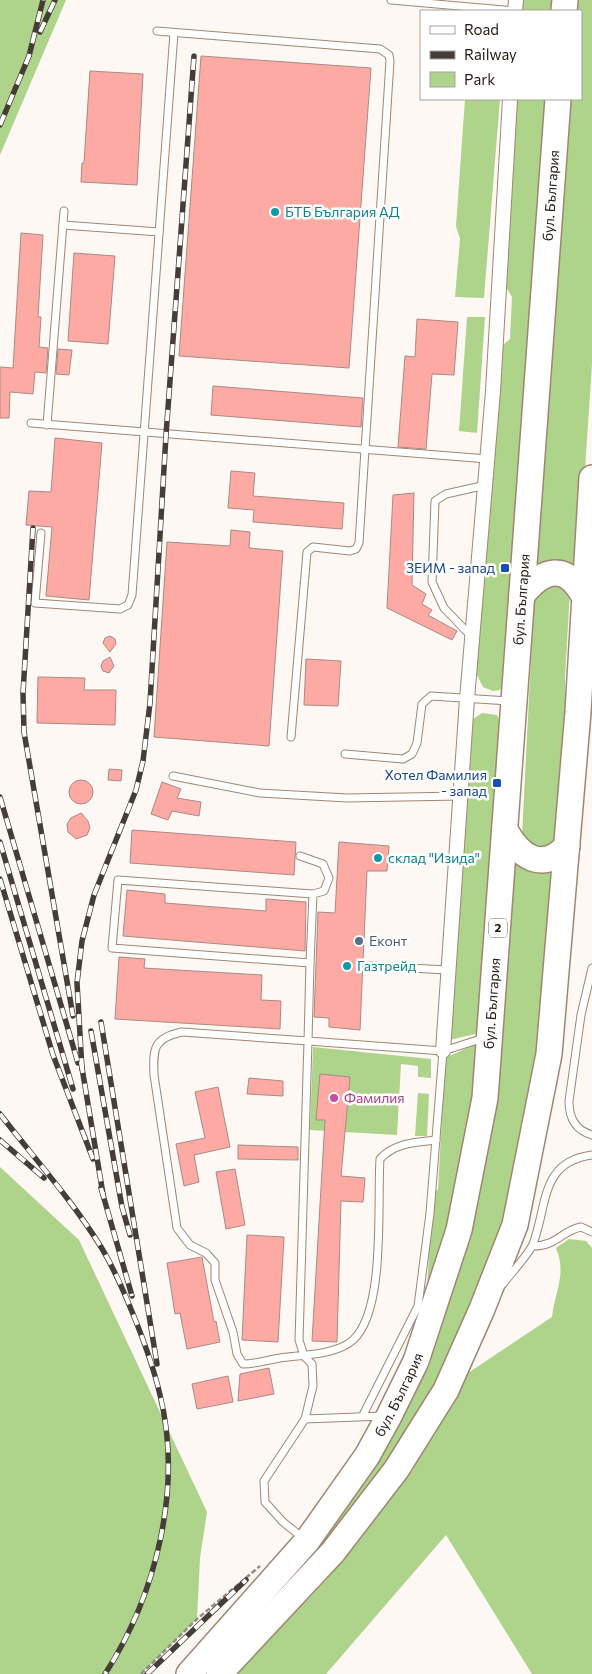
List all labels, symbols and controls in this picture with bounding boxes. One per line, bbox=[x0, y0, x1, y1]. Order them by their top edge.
legend bbox=[420, 10, 582, 100]
text: Road bbox=[464, 20, 499, 38]
text: Railway bbox=[464, 45, 517, 63]
text: Park bbox=[464, 70, 495, 88]
street label: бул. България bbox=[539, 149, 562, 242]
place label: БТБ България АД bbox=[285, 203, 400, 220]
marker: БТБ България АД bbox=[269, 206, 281, 218]
street label: бул. България bbox=[509, 553, 533, 646]
place label: ЗЕИМ - запад bbox=[406, 559, 495, 576]
marker: ЗЕИМ - запад bbox=[499, 562, 511, 574]
place label: Хотел Фамилия - запад bbox=[384, 766, 487, 799]
marker: Хотел Фамилия - запад bbox=[491, 777, 503, 789]
place label: склад "Изида" bbox=[388, 849, 480, 866]
marker: склад "Изида" bbox=[372, 852, 384, 864]
road number: 2 bbox=[489, 918, 507, 938]
place label: Еконт bbox=[369, 932, 408, 949]
marker: Еконт bbox=[353, 935, 365, 947]
place label: Газтрейд bbox=[357, 957, 416, 974]
street label: бул. България bbox=[480, 957, 503, 1050]
marker: Газтрейд bbox=[341, 960, 353, 972]
place label: Фамилия bbox=[344, 1089, 405, 1106]
marker: Фамилия bbox=[328, 1092, 340, 1104]
street label: бул. България bbox=[370, 1351, 426, 1439]

